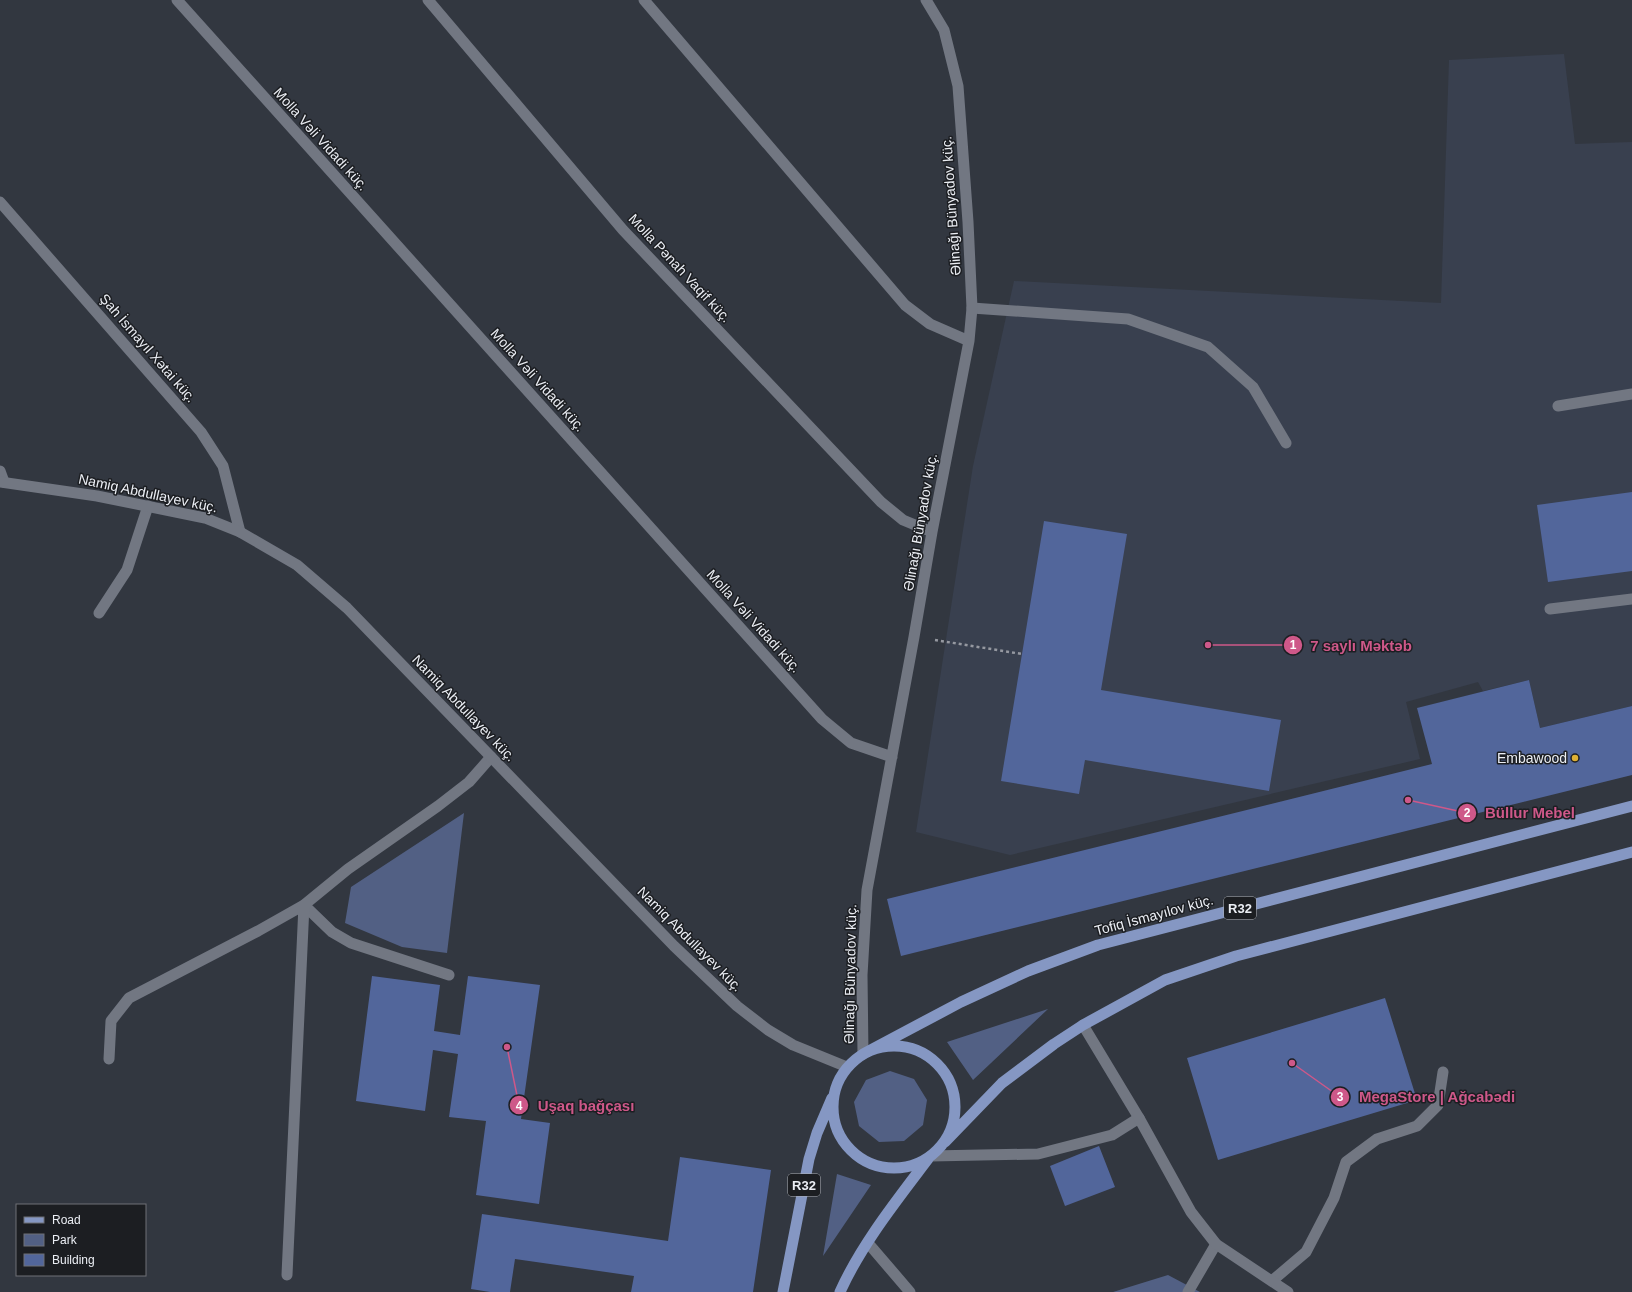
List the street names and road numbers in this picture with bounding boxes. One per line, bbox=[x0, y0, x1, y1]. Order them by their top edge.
street label: Molla Vəli Vidadi küç. bbox=[271, 84, 371, 194]
street label: Əlinağı Bünyadov küç. bbox=[938, 136, 964, 276]
street label: Molla Pənah Vaqif küç. bbox=[626, 211, 734, 325]
street label: Şah İsmayıl Xətai küç. bbox=[97, 290, 200, 406]
street label: Molla Vəli Vidadi küç. bbox=[488, 325, 588, 435]
street label: Əlinağı Bünyadov küç. bbox=[900, 452, 940, 592]
street label: Namiq Abdullayev küç. bbox=[77, 470, 219, 516]
street label: Molla Vəli Vidadi küç. bbox=[704, 566, 804, 676]
street label: Namiq Abdullayev küç. bbox=[409, 651, 519, 765]
street label: Namiq Abdullayev küç. bbox=[634, 883, 746, 995]
street label: Tofiq İsmayılov küç. bbox=[1093, 890, 1215, 939]
road number: R32 bbox=[1224, 897, 1256, 919]
street label: Əlinağı Bünyadov küç. bbox=[841, 904, 859, 1044]
road number: R32 bbox=[788, 1174, 820, 1196]

